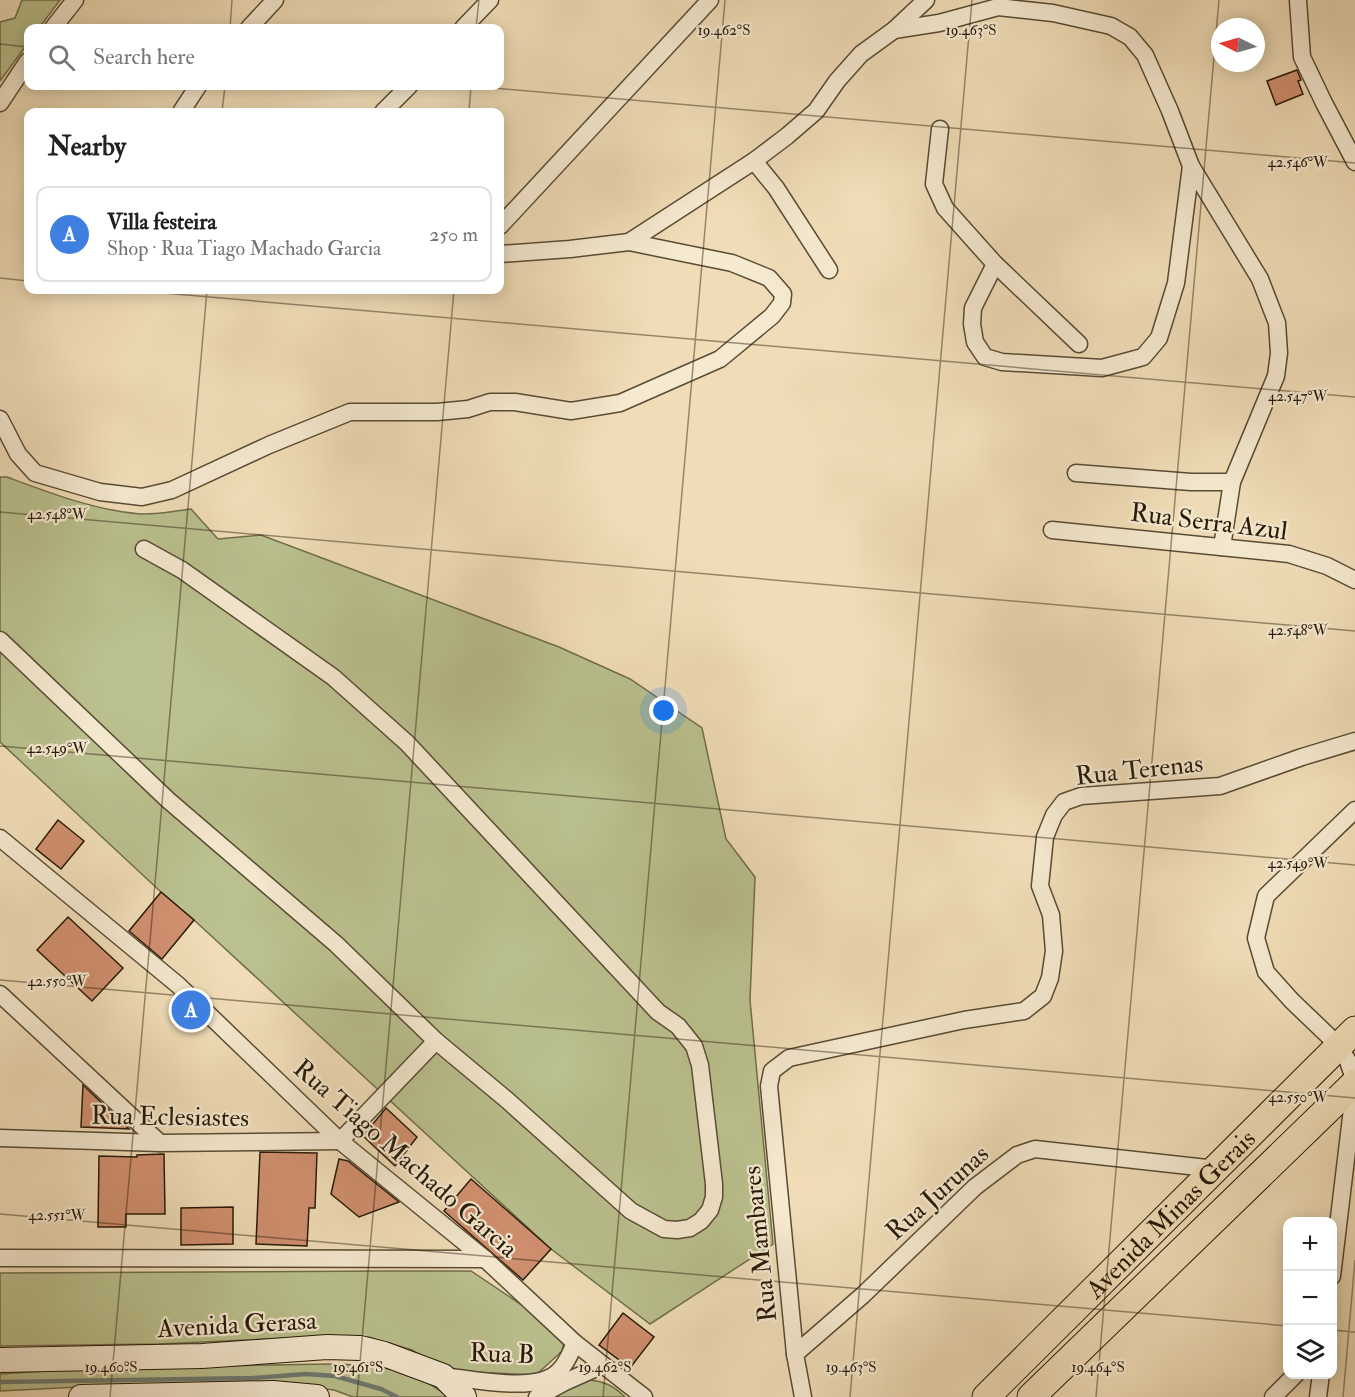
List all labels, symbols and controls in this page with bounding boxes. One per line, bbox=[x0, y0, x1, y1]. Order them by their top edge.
north arrow bbox=[1211, 18, 1265, 72]
text: 19.462°S bbox=[698, 21, 751, 40]
text: 19.463°S bbox=[945, 21, 997, 40]
search box bbox=[24, 24, 504, 90]
icon: search bbox=[45, 41, 78, 74]
text: Search here bbox=[93, 43, 195, 71]
text: Nearby bbox=[48, 131, 126, 163]
text: 42.546°W bbox=[1268, 153, 1329, 172]
text: Villa festeira bbox=[107, 208, 216, 236]
text: A bbox=[63, 222, 76, 247]
text: 250 m bbox=[429, 222, 478, 247]
text: Shop · Rua Tiago Machado Garcia bbox=[107, 236, 381, 261]
text: 42.547°W bbox=[1268, 387, 1329, 406]
street label: Rua Serra Azul bbox=[1128, 496, 1290, 548]
text: 42.548°W bbox=[27, 505, 88, 524]
text: 42.548°W bbox=[1268, 621, 1329, 640]
your location bbox=[649, 696, 678, 725]
text: 42.549°W bbox=[27, 739, 88, 758]
street label: Rua Terenas bbox=[1074, 747, 1205, 793]
text: 42.549°W bbox=[1268, 854, 1329, 873]
text: 42.550°W bbox=[27, 972, 88, 991]
pin: A bbox=[172, 988, 210, 1032]
street label: Rua Tiago Machado Garcia bbox=[287, 1053, 524, 1265]
text: 42.550°W bbox=[1268, 1088, 1329, 1107]
street label: Rua Eclesiastes bbox=[91, 1100, 249, 1134]
street label: Avenida Minas Gerais bbox=[1079, 1123, 1263, 1306]
street label: Rua Jurunas bbox=[880, 1138, 996, 1247]
street label: Rua Mambares bbox=[736, 1164, 784, 1323]
text: 42.551°W bbox=[28, 1206, 86, 1225]
map controls bbox=[1283, 1217, 1337, 1379]
button: + bbox=[1283, 1217, 1337, 1271]
button: − bbox=[1283, 1271, 1337, 1325]
street label: Avenida Gerasa bbox=[156, 1305, 318, 1345]
button: layers bbox=[1283, 1325, 1337, 1379]
street label: Rua B bbox=[469, 1337, 535, 1371]
text: 19.460°S bbox=[84, 1358, 138, 1377]
text: 19.461°S bbox=[333, 1358, 383, 1377]
text: 19.462°S bbox=[579, 1358, 632, 1377]
text: 19.463°S bbox=[825, 1358, 877, 1377]
text: 19.464°S bbox=[1071, 1358, 1125, 1377]

